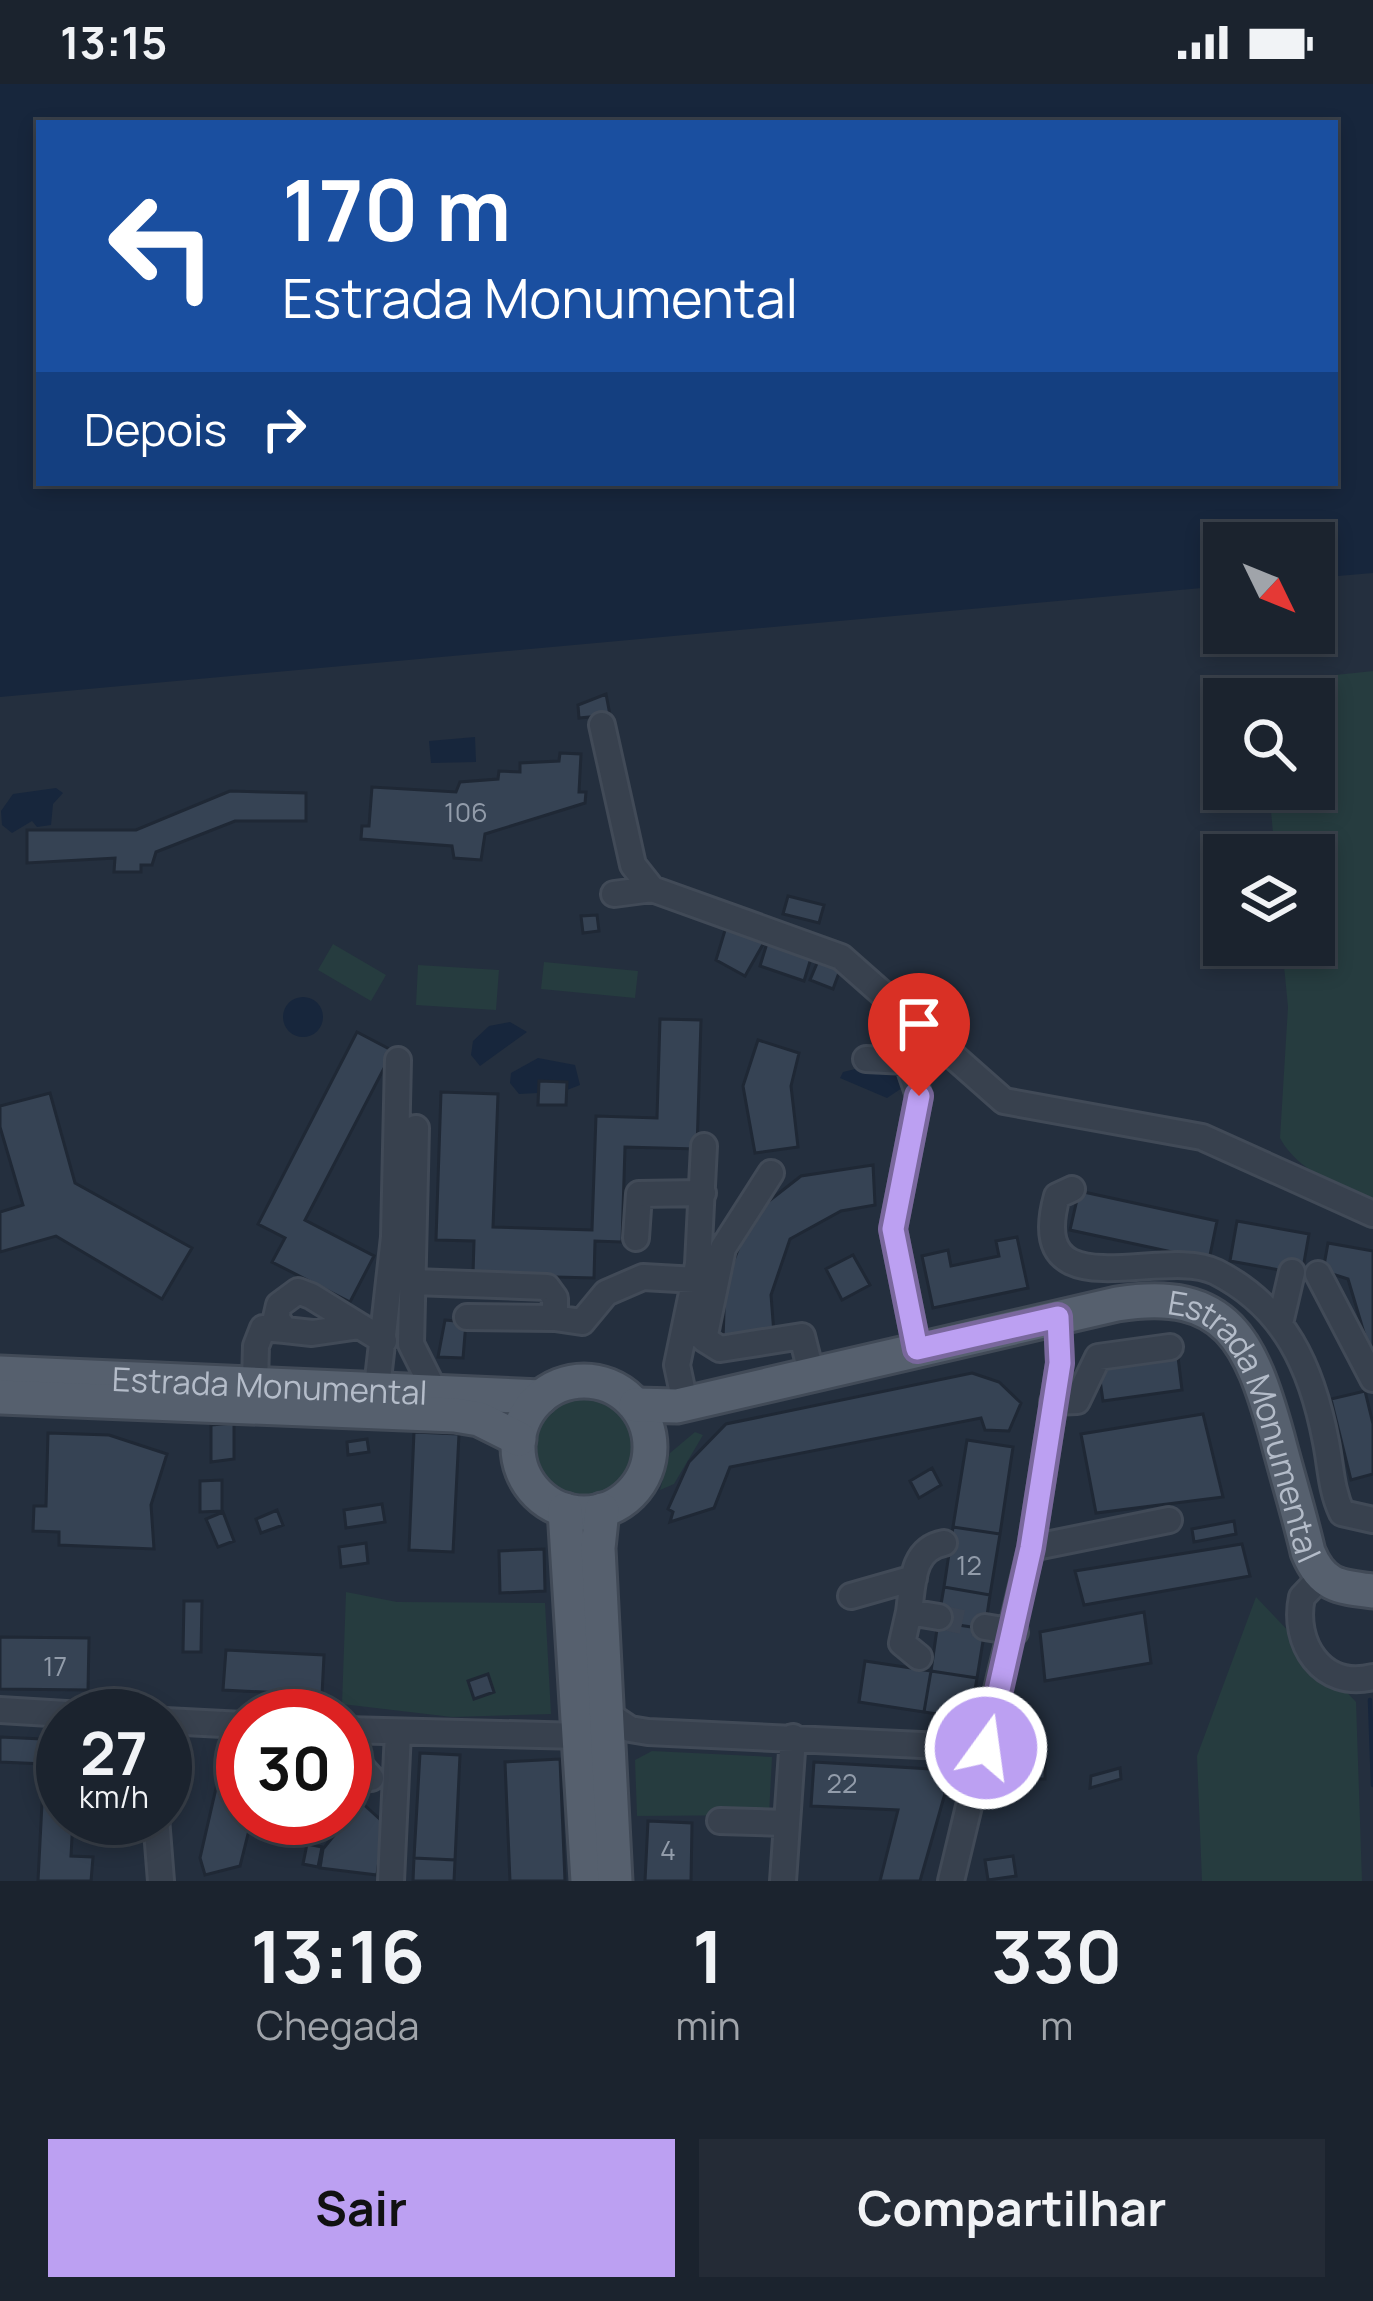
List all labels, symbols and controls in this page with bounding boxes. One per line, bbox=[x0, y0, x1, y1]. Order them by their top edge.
text: 13:15 bbox=[60, 11, 167, 73]
text: 170 m bbox=[282, 151, 511, 266]
icon: left bbox=[84, 168, 240, 324]
text: Estrada Monumental bbox=[282, 260, 798, 334]
icon: right bbox=[251, 396, 317, 462]
text: Depois bbox=[84, 398, 227, 460]
north arrow bbox=[1203, 522, 1335, 654]
map controls bbox=[1203, 522, 1335, 966]
button: search bbox=[1203, 678, 1335, 810]
house number: 106 bbox=[444, 793, 488, 830]
button: layers bbox=[1203, 834, 1335, 966]
pin bbox=[868, 973, 970, 1096]
icon: arrive bbox=[886, 991, 952, 1057]
street label: Estrada Monumental bbox=[1165, 1279, 1332, 1570]
street label: Estrada Monumental bbox=[111, 1355, 428, 1414]
house number: 12 bbox=[956, 1546, 982, 1583]
house number: 17 bbox=[43, 1647, 67, 1684]
position arrow bbox=[923, 1685, 1049, 1811]
speed limit sign: 30 bbox=[216, 1689, 372, 1845]
text: 27 bbox=[80, 1711, 148, 1793]
house number: 22 bbox=[827, 1764, 857, 1801]
text: km/h bbox=[79, 1776, 149, 1817]
house number: 4 bbox=[660, 1831, 676, 1868]
text: 13:16 bbox=[251, 1906, 425, 2005]
text: 1 bbox=[692, 1906, 724, 2005]
text: 330 bbox=[991, 1906, 1122, 2005]
text: Chegada bbox=[256, 1998, 419, 2052]
text: min bbox=[675, 1998, 741, 2052]
text: m bbox=[1040, 1998, 1073, 2052]
button: Sair bbox=[48, 2139, 675, 2277]
button: Compartilhar bbox=[699, 2139, 1325, 2277]

